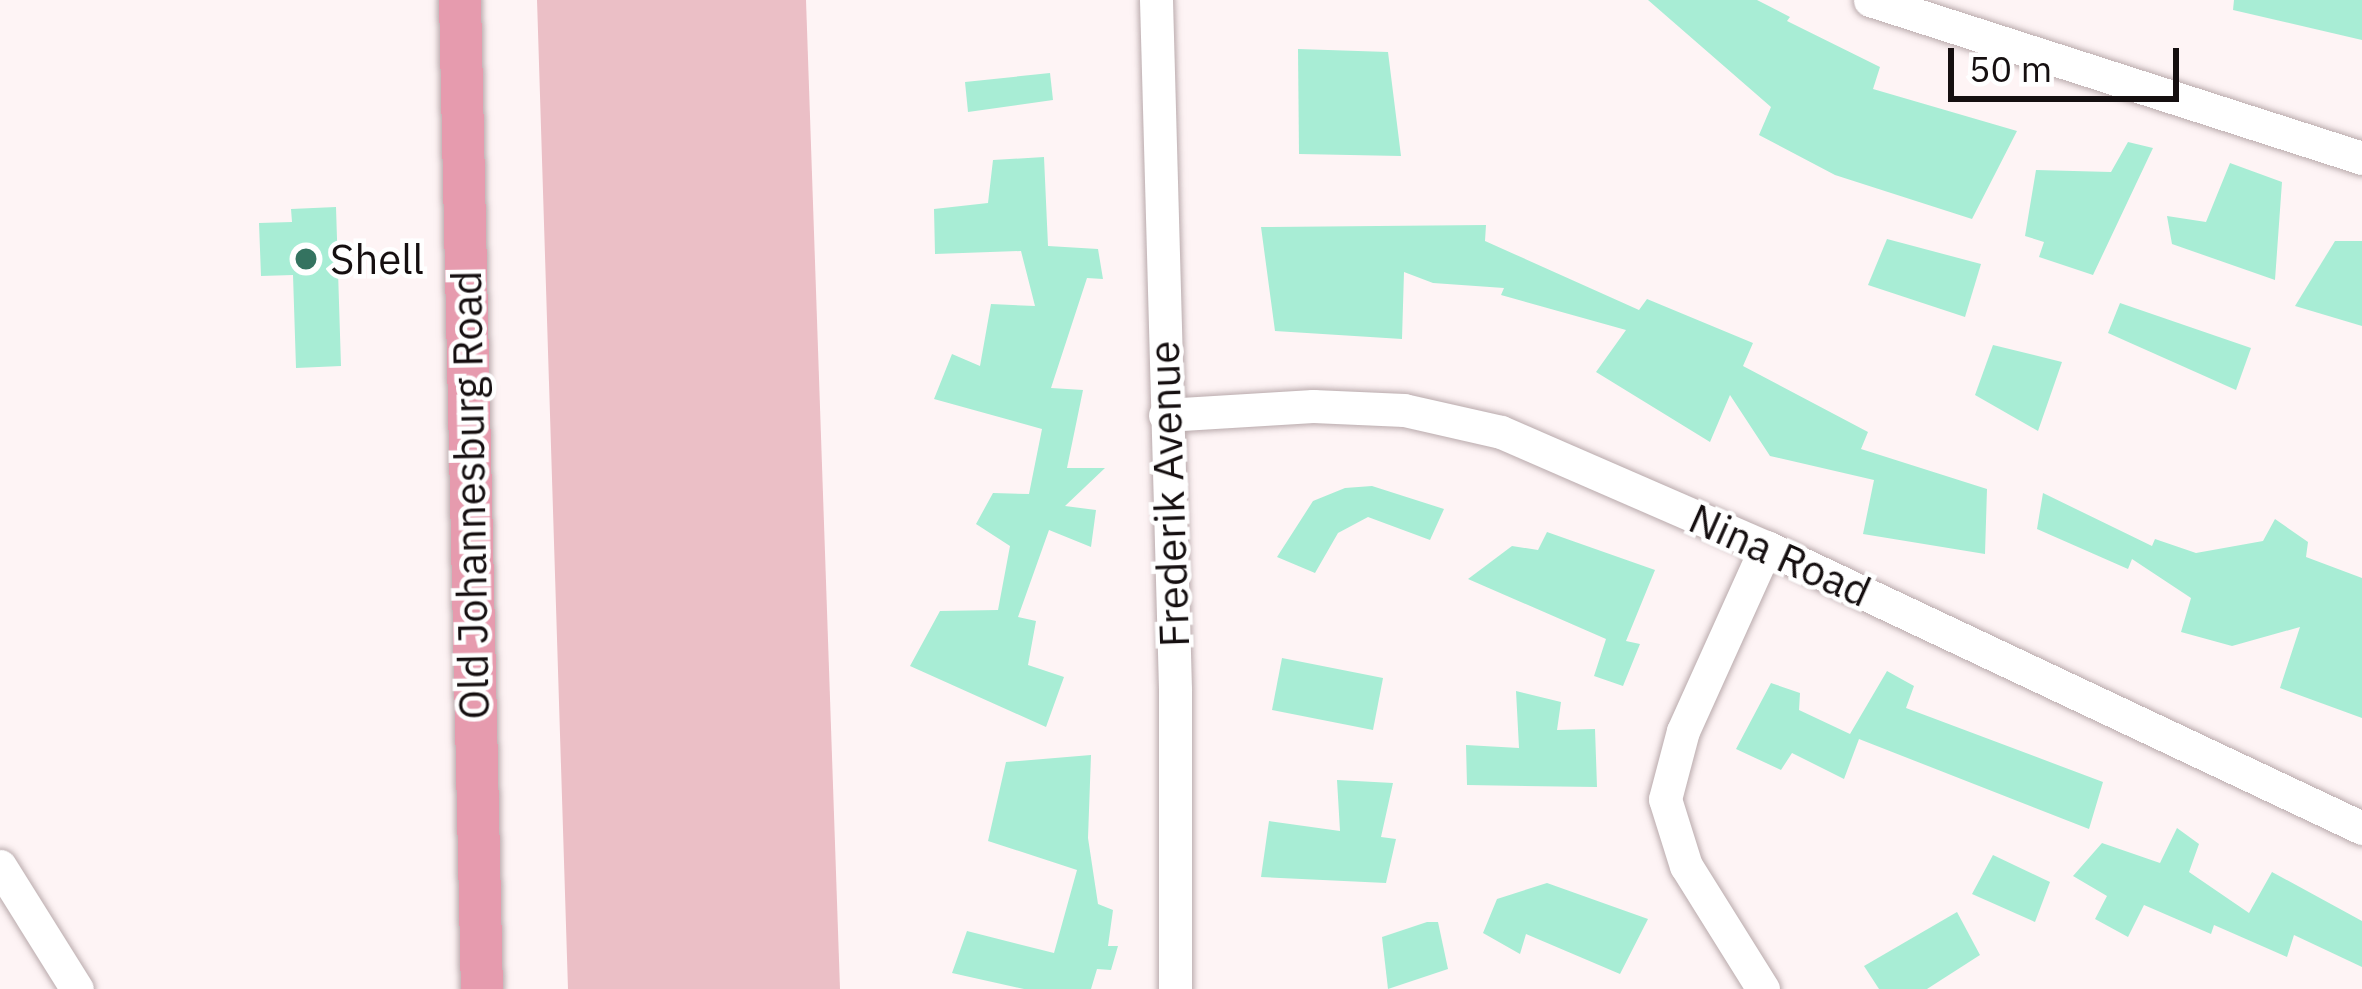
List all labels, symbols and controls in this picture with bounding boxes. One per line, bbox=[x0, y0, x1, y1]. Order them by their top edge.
scale bar bbox=[1954, 24, 2185, 98]
text: 50 m bbox=[1969, 45, 2052, 92]
place label: Shell bbox=[330, 234, 424, 284]
marker: Shell bbox=[293, 246, 319, 272]
street label: Old Johannesburg Road bbox=[441, 270, 499, 720]
street label: Frederik Avenue bbox=[1138, 340, 1200, 648]
street label: Nina Road bbox=[1682, 493, 1878, 617]

